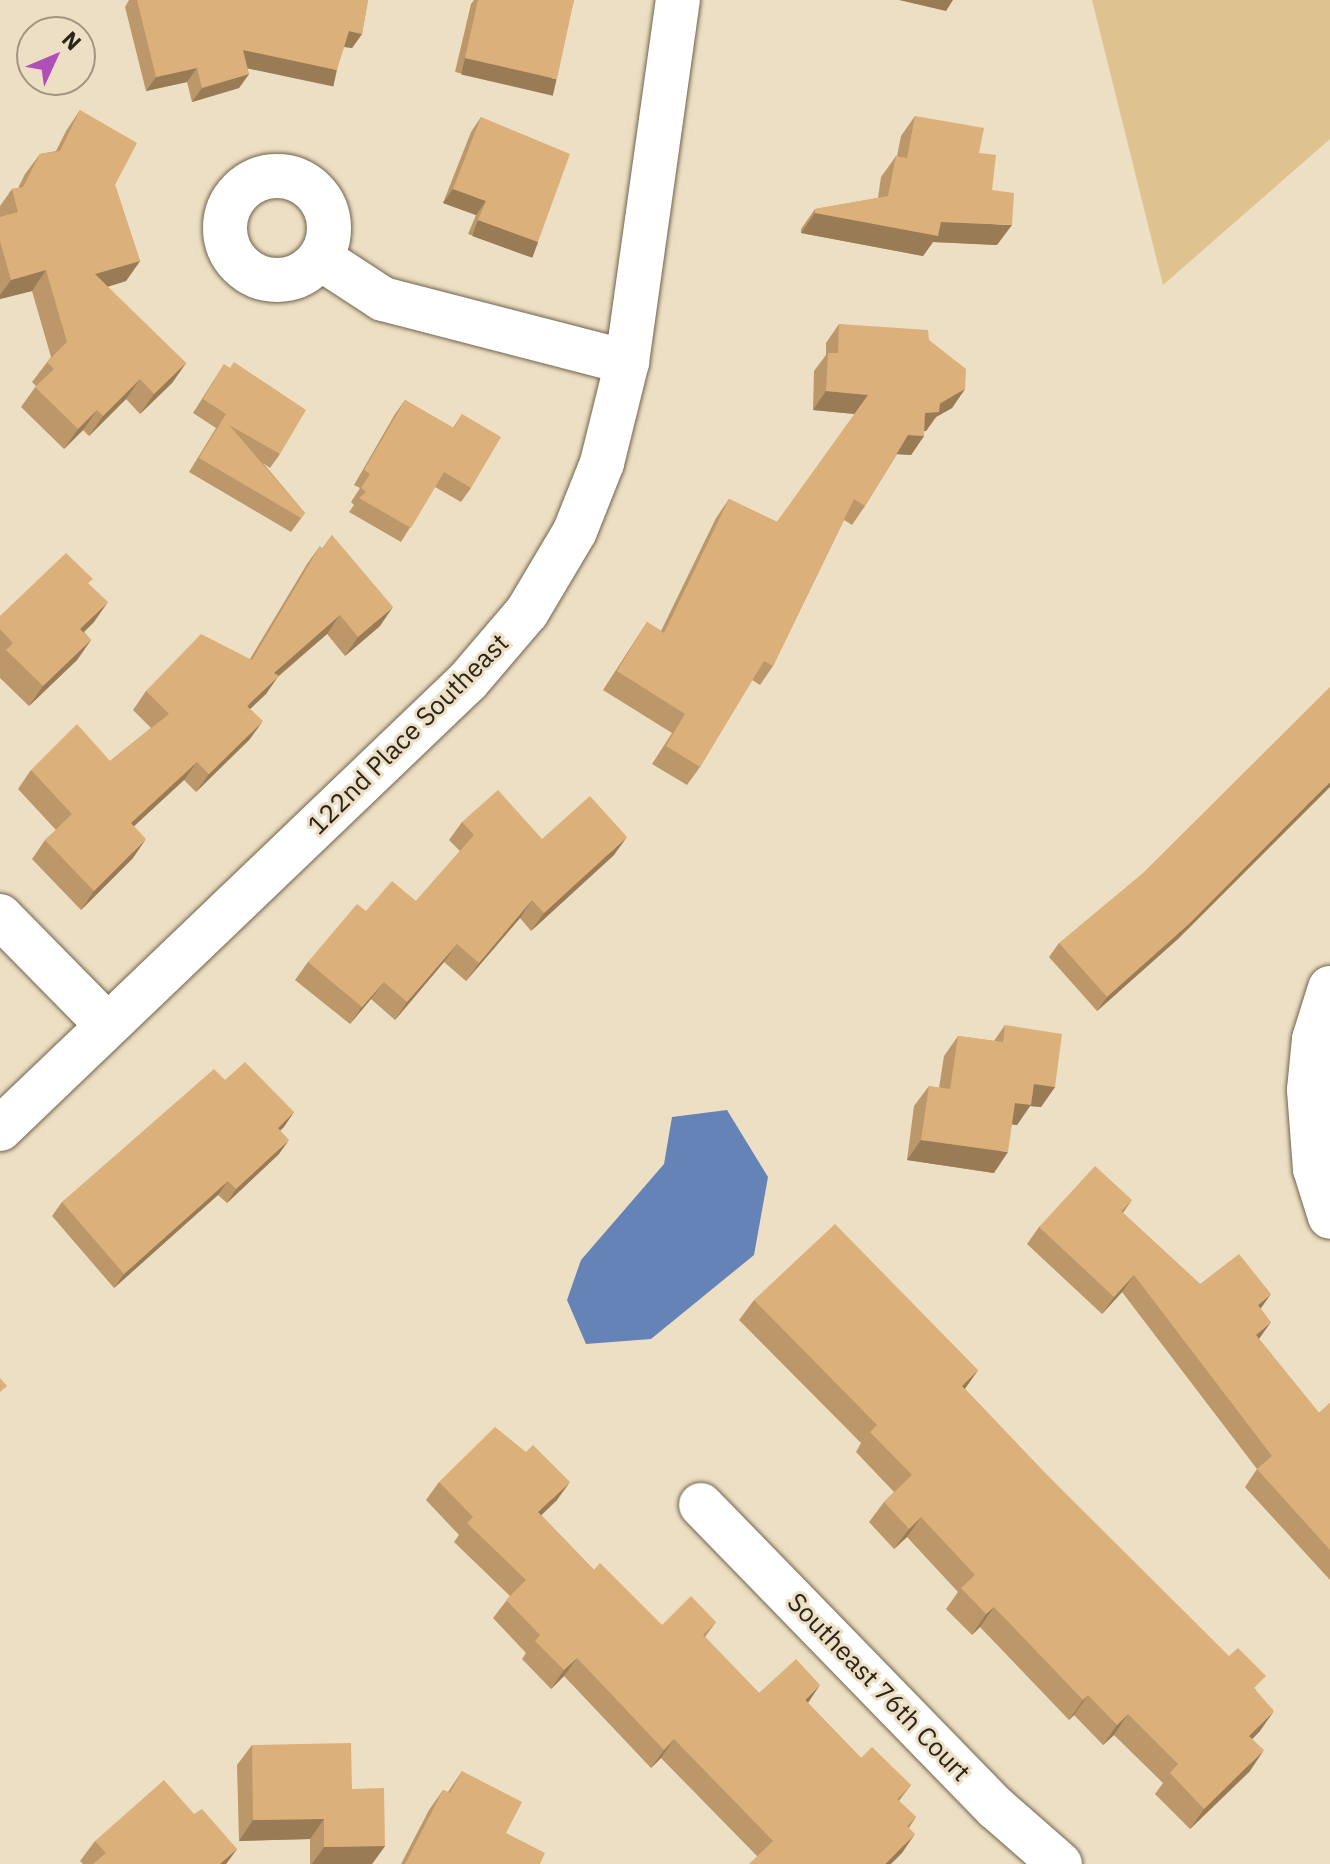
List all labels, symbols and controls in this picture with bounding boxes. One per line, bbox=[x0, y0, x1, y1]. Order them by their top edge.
north arrow bbox=[16, 16, 96, 96]
text: N bbox=[56, 25, 88, 56]
street label: 122nd Place Southeast bbox=[301, 627, 515, 841]
street label: Southeast 76th Court bbox=[781, 1586, 977, 1788]

